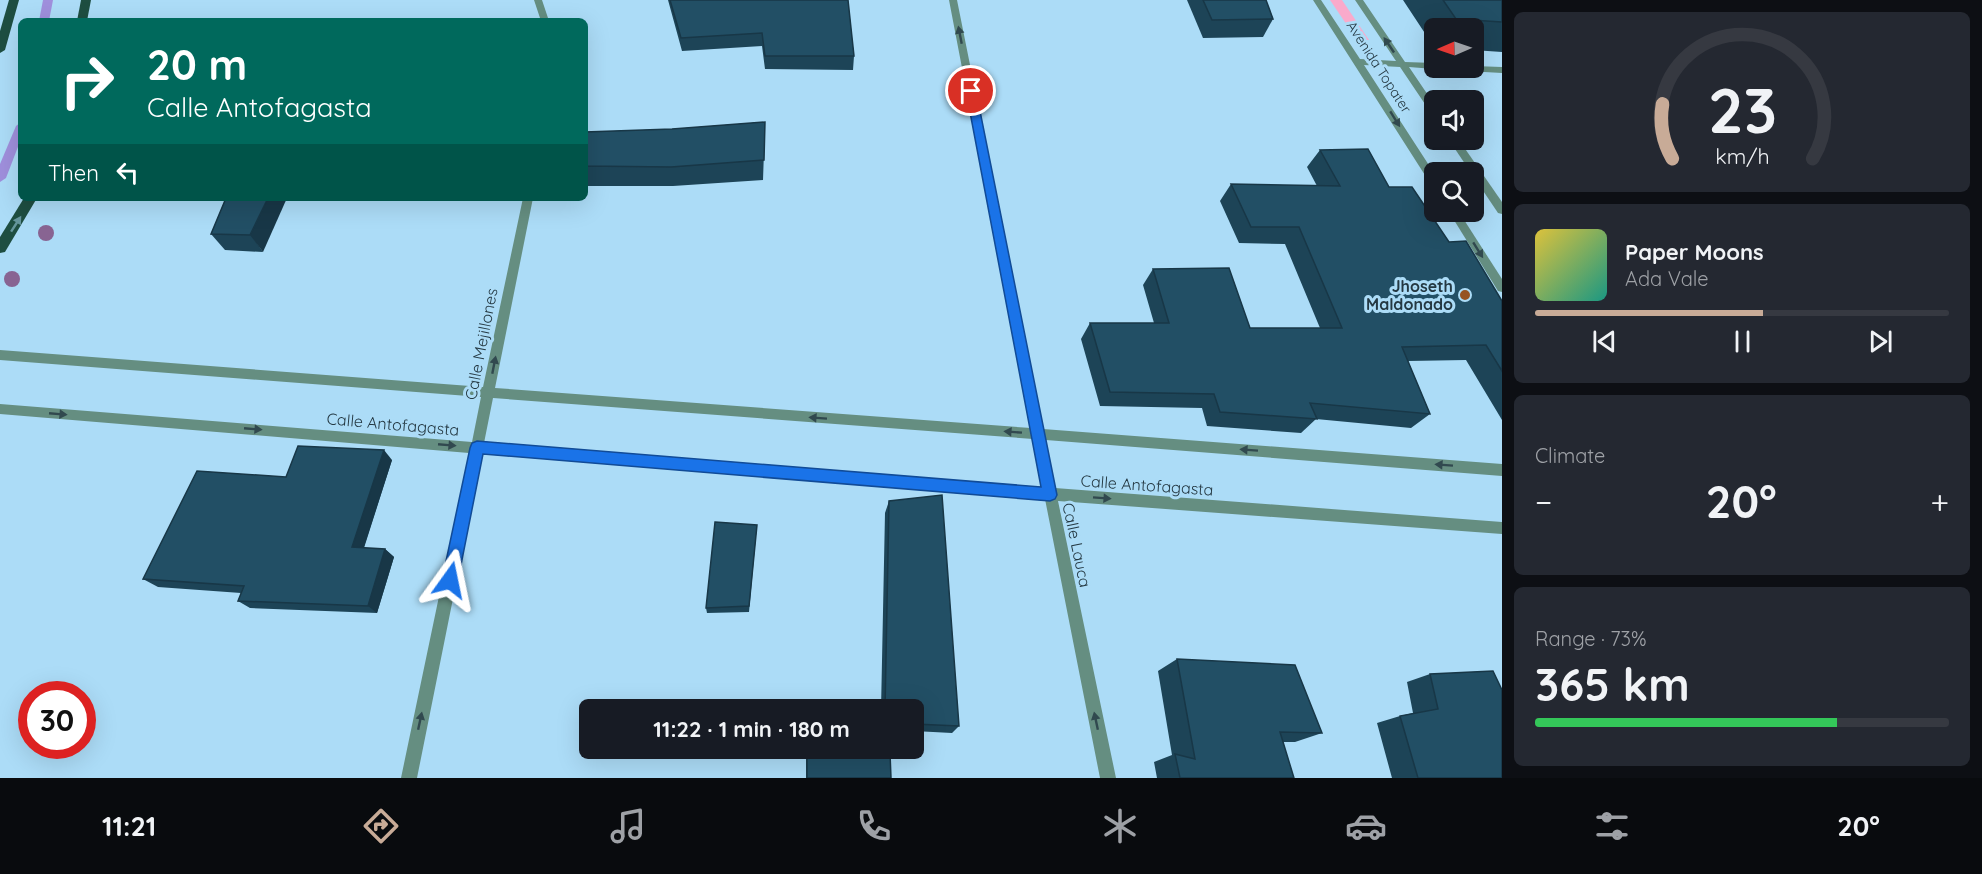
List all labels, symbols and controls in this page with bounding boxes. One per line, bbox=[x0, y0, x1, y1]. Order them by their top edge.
street label: Avenida Topater bbox=[1343, 18, 1416, 117]
north arrow bbox=[1424, 18, 1484, 78]
map controls bbox=[1424, 18, 1484, 222]
one-way arrow bbox=[955, 25, 964, 44]
one-way arrow bbox=[1384, 37, 1395, 53]
text: 20 m bbox=[147, 38, 247, 91]
icon: right bbox=[48, 42, 126, 120]
pin bbox=[945, 65, 996, 116]
text: 23 bbox=[1707, 71, 1777, 149]
icon: arrive bbox=[954, 74, 987, 107]
text: Calle Antofagasta bbox=[147, 90, 372, 124]
button: sound bbox=[1424, 90, 1484, 150]
one-way arrow bbox=[1389, 111, 1400, 127]
text: km/h bbox=[1715, 143, 1769, 169]
icon: left bbox=[111, 156, 144, 189]
text: Then bbox=[48, 159, 99, 187]
button: search bbox=[1424, 162, 1484, 222]
one-way arrow bbox=[10, 216, 22, 232]
text: Paper Moons bbox=[1625, 238, 1764, 266]
one-way arrow bbox=[1472, 241, 1483, 258]
text: Ada Vale bbox=[1625, 266, 1709, 291]
place label: Jhoseth Maldonado bbox=[1366, 276, 1453, 314]
street label: Calle Mejillones bbox=[460, 286, 502, 402]
marker: Jhoseth Maldonado bbox=[1458, 288, 1472, 302]
icon: previous bbox=[1588, 325, 1621, 358]
icon: pause bbox=[1726, 325, 1759, 358]
icon: next bbox=[1864, 325, 1897, 358]
one-way arrow bbox=[490, 356, 499, 375]
street label: Calle Antofagasta bbox=[326, 408, 460, 440]
one-way arrow bbox=[49, 409, 68, 418]
one-way arrow bbox=[809, 413, 828, 423]
one-way arrow bbox=[243, 425, 262, 434]
one-way arrow bbox=[1003, 427, 1022, 436]
one-way arrow bbox=[438, 440, 457, 450]
text: Climate bbox=[1535, 443, 1605, 468]
one-way arrow bbox=[1240, 445, 1259, 455]
one-way arrow bbox=[1434, 460, 1453, 470]
street label: Calle Antofagasta bbox=[1080, 470, 1214, 500]
text: 20° bbox=[1706, 473, 1777, 529]
text: − bbox=[1535, 481, 1552, 522]
text: + bbox=[1930, 481, 1949, 522]
one-way arrow bbox=[1092, 494, 1111, 503]
street label: Calle Lauca bbox=[1058, 501, 1096, 589]
position arrow bbox=[418, 548, 482, 612]
text: Range · 73% bbox=[1535, 626, 1647, 651]
text: 365 km bbox=[1535, 656, 1690, 712]
speed limit sign: 30 bbox=[18, 681, 96, 759]
one-way arrow bbox=[416, 711, 426, 730]
one-way arrow bbox=[1091, 711, 1100, 730]
text: 11:22 · 1 min · 180 m bbox=[653, 715, 850, 743]
icon: directions bbox=[360, 805, 402, 847]
icon: music bbox=[607, 805, 649, 847]
icon: phone bbox=[853, 805, 895, 847]
icon: climate bbox=[1099, 805, 1141, 847]
icon: car bbox=[1345, 805, 1387, 847]
icon: filters bbox=[1591, 805, 1633, 847]
text: 11:21 bbox=[102, 809, 156, 843]
text: 20° bbox=[1837, 809, 1880, 843]

